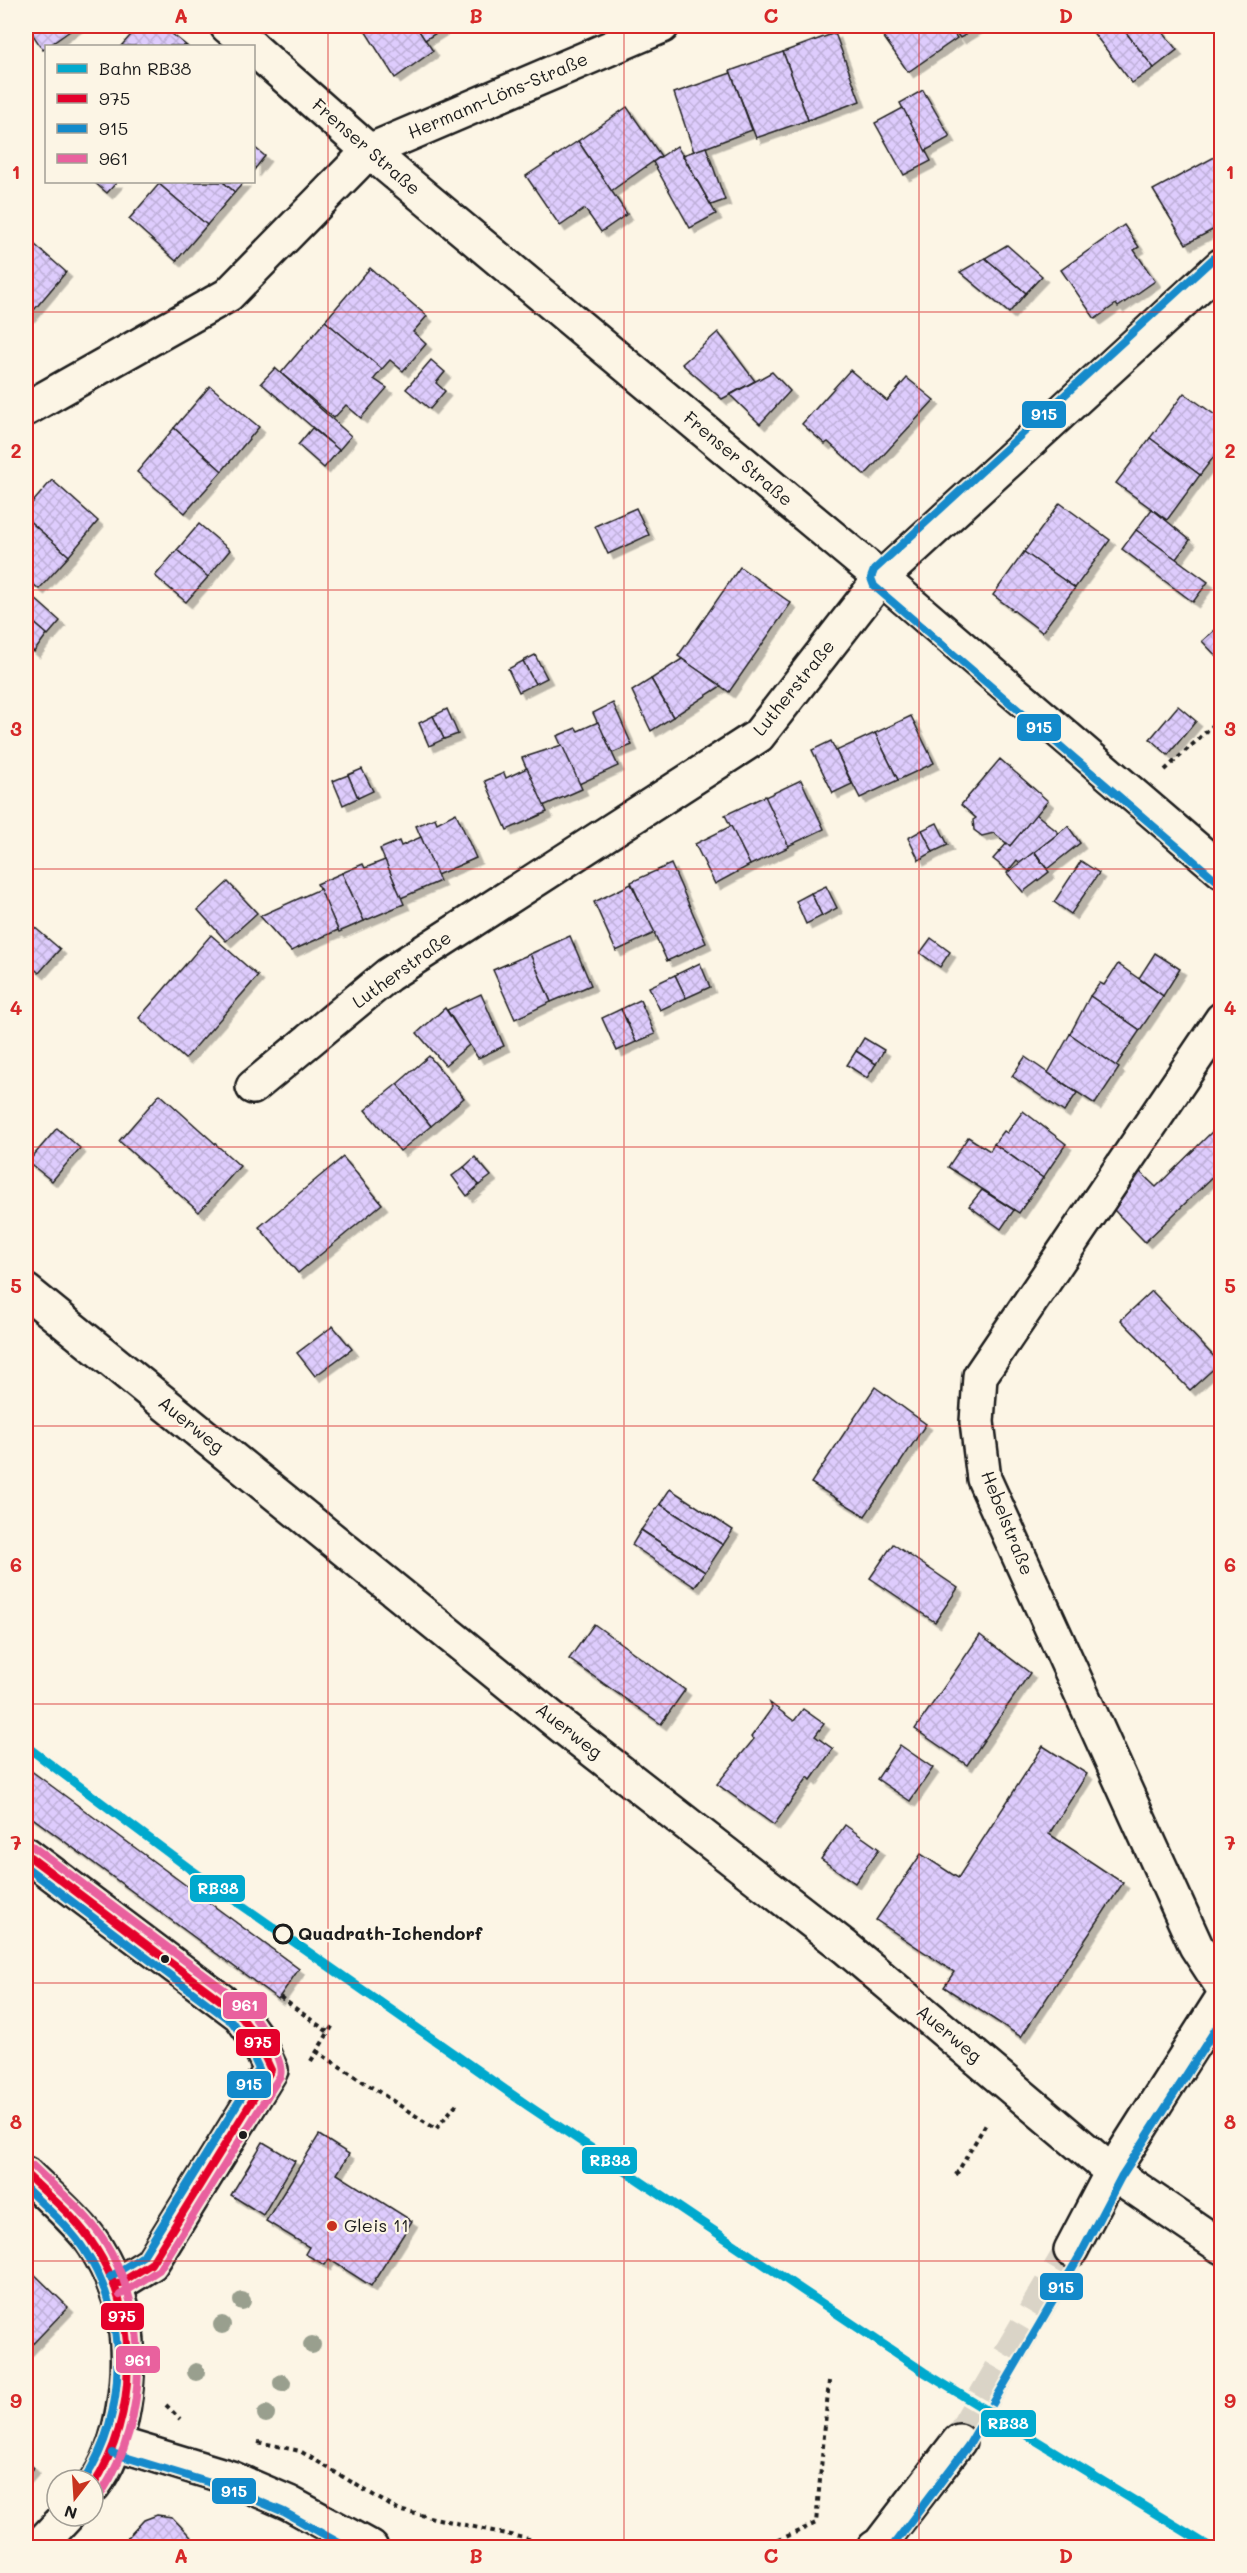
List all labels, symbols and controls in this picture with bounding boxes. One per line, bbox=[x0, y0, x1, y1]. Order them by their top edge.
text: A bbox=[174, 2, 188, 28]
text: B bbox=[469, 2, 483, 28]
text: C bbox=[764, 2, 779, 28]
text: D bbox=[1059, 2, 1073, 28]
legend bbox=[45, 45, 255, 183]
street label: Hermann-Löns-Straße bbox=[404, 46, 591, 144]
text: Bahn RB38 bbox=[99, 56, 192, 80]
text: 975 bbox=[99, 86, 130, 110]
street label: Frenser Straße bbox=[308, 93, 426, 200]
text: 915 bbox=[99, 116, 128, 140]
text: 961 bbox=[99, 146, 129, 170]
text: 1 bbox=[12, 158, 20, 184]
text: 1 bbox=[1226, 158, 1234, 184]
line badge: 915 bbox=[1021, 400, 1067, 429]
text: 915 bbox=[1031, 403, 1057, 424]
street label: Frenser Straße bbox=[679, 405, 798, 511]
text: 2 bbox=[10, 437, 22, 463]
text: 2 bbox=[1224, 437, 1236, 463]
street label: Lutherstraße bbox=[747, 634, 839, 740]
line badge: 915 bbox=[1016, 713, 1062, 742]
text: 3 bbox=[10, 715, 22, 741]
text: 3 bbox=[1224, 715, 1236, 741]
text: 915 bbox=[1026, 716, 1052, 737]
street label: Lutherstraße bbox=[347, 925, 456, 1013]
text: 4 bbox=[10, 994, 23, 1020]
text: 4 bbox=[1224, 994, 1237, 1020]
text: 5 bbox=[10, 1272, 22, 1298]
text: 5 bbox=[1224, 1272, 1236, 1298]
street label: Auerweg bbox=[154, 1390, 230, 1458]
street label: Hebelstraße bbox=[976, 1467, 1040, 1578]
text: 6 bbox=[10, 1551, 22, 1577]
text: 6 bbox=[1224, 1551, 1236, 1577]
street label: Auerweg bbox=[531, 1697, 608, 1764]
text: 7 bbox=[10, 1829, 22, 1855]
text: 7 bbox=[1224, 1829, 1236, 1855]
line badge: RB38 bbox=[189, 1874, 246, 1903]
text: RB38 bbox=[197, 1877, 239, 1898]
place label: Quadrath-Ichendorf bbox=[298, 1921, 483, 1945]
marker: Quadrath-Ichendorf bbox=[273, 1924, 293, 1944]
unlabelled marker bbox=[159, 1953, 171, 1965]
line badge: 961 bbox=[222, 1991, 268, 2020]
text: 961 bbox=[232, 1994, 258, 2015]
street label: Auerweg bbox=[912, 1999, 987, 2068]
line badge: 975 bbox=[235, 2028, 281, 2057]
text: 975 bbox=[244, 2031, 272, 2052]
line badge: 915 bbox=[226, 2070, 272, 2099]
text: 915 bbox=[236, 2073, 262, 2094]
text: 8 bbox=[10, 2108, 22, 2134]
text: 8 bbox=[1224, 2108, 1236, 2134]
unlabelled marker bbox=[237, 2129, 249, 2141]
line badge: RB38 bbox=[581, 2146, 638, 2175]
text: RB38 bbox=[589, 2149, 631, 2170]
place label: Gleis 11 bbox=[344, 2213, 409, 2237]
marker: Gleis 11 bbox=[325, 2219, 339, 2233]
line badge: 915 bbox=[1039, 2272, 1084, 2301]
text: 915 bbox=[1048, 2276, 1074, 2297]
line badge: 975 bbox=[100, 2302, 145, 2331]
text: 975 bbox=[108, 2305, 136, 2326]
line badge: 961 bbox=[115, 2345, 161, 2374]
text: 961 bbox=[125, 2349, 151, 2370]
text: 9 bbox=[10, 2387, 22, 2413]
text: 9 bbox=[1224, 2387, 1236, 2413]
line badge: RB38 bbox=[980, 2409, 1037, 2438]
text: RB38 bbox=[987, 2412, 1029, 2433]
north arrow bbox=[45, 2468, 105, 2528]
line badge: 915 bbox=[211, 2477, 257, 2505]
text: 915 bbox=[221, 2480, 247, 2501]
text: N bbox=[62, 2501, 79, 2525]
text: A bbox=[174, 2542, 188, 2568]
text: B bbox=[469, 2542, 483, 2568]
text: C bbox=[764, 2542, 779, 2568]
text: D bbox=[1059, 2542, 1073, 2568]

